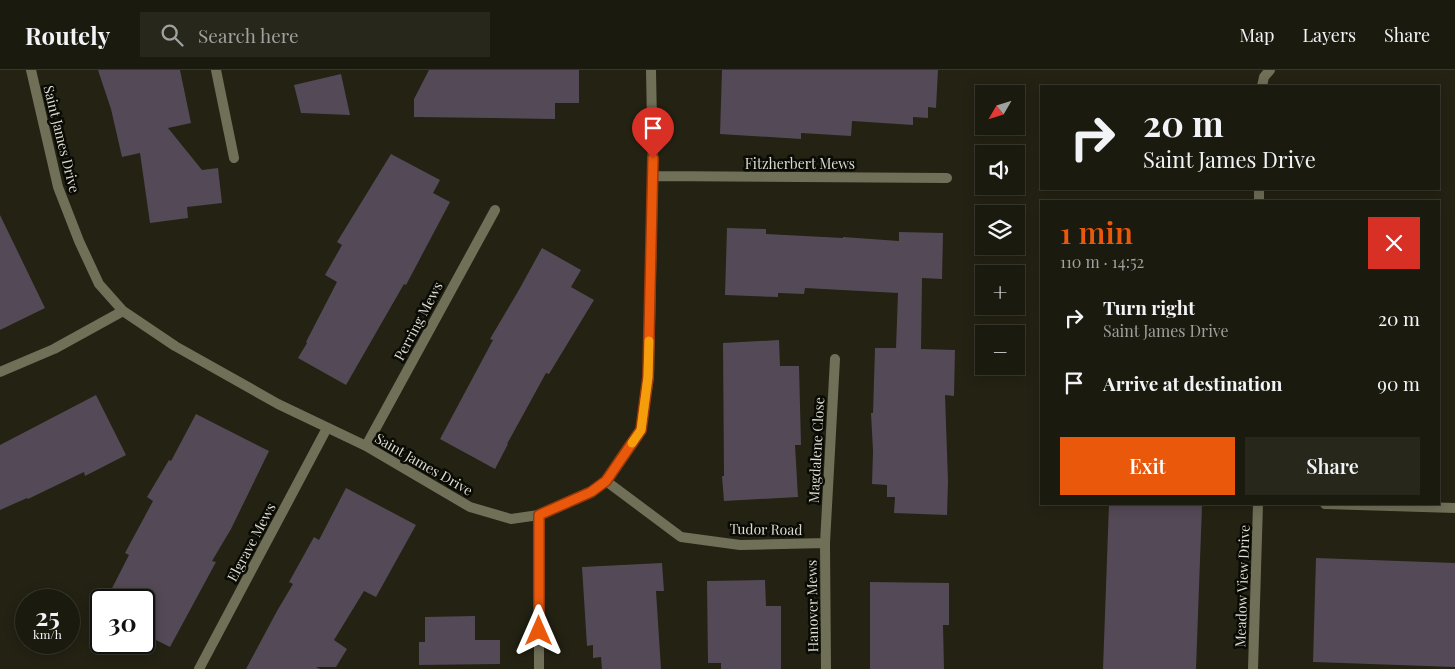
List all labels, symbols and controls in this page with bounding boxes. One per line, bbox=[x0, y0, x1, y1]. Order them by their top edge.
search box bbox=[140, 12, 490, 57]
text: Routely bbox=[25, 19, 110, 51]
icon: search bbox=[158, 21, 186, 49]
text: Search here bbox=[198, 22, 299, 48]
text: Map bbox=[1239, 23, 1274, 47]
text: Layers bbox=[1302, 23, 1356, 47]
text: Share bbox=[1384, 23, 1430, 47]
street label: Saint James Drive bbox=[39, 83, 85, 195]
north arrow bbox=[975, 85, 1025, 135]
map controls bbox=[975, 85, 1025, 375]
text: 20 m bbox=[1143, 99, 1224, 146]
icon: right bbox=[1060, 105, 1125, 170]
pin bbox=[632, 107, 674, 158]
icon: arrive bbox=[639, 114, 667, 142]
text: Saint James Drive bbox=[1143, 144, 1316, 174]
button: sound bbox=[975, 145, 1025, 195]
street label: Fitzherbert Mews bbox=[745, 154, 855, 173]
button: layers bbox=[975, 205, 1025, 255]
text: 1 min bbox=[1060, 212, 1133, 252]
button: close bbox=[1368, 217, 1420, 269]
text: 110 m · 14:52 bbox=[1060, 251, 1144, 272]
button: + bbox=[975, 265, 1025, 315]
street label: Perring Mews bbox=[389, 278, 447, 364]
text: Turn right bbox=[1103, 294, 1195, 320]
icon: right bbox=[1060, 304, 1088, 332]
text: 20 m bbox=[1378, 305, 1420, 331]
text: Saint James Drive bbox=[1103, 320, 1229, 341]
button: − bbox=[975, 325, 1025, 375]
icon: arrive bbox=[1060, 369, 1088, 397]
text: Arrive at destination bbox=[1103, 370, 1283, 396]
text: 90 m bbox=[1377, 370, 1420, 396]
street label: Magdalene Close bbox=[804, 397, 828, 503]
street label: Saint James Drive bbox=[372, 428, 476, 500]
button: Exit bbox=[1060, 437, 1235, 495]
button: Share bbox=[1245, 437, 1420, 495]
street label: Elgrave Mews bbox=[222, 499, 280, 585]
street label: Tudor Road bbox=[729, 519, 803, 539]
street label: Meadow View Drive bbox=[1230, 524, 1254, 648]
street label: Hanover Mews bbox=[802, 560, 822, 652]
speed limit sign: 30 bbox=[90, 589, 155, 654]
text: 25 bbox=[35, 599, 60, 632]
position arrow bbox=[512, 604, 564, 656]
text: km/h bbox=[33, 626, 62, 642]

